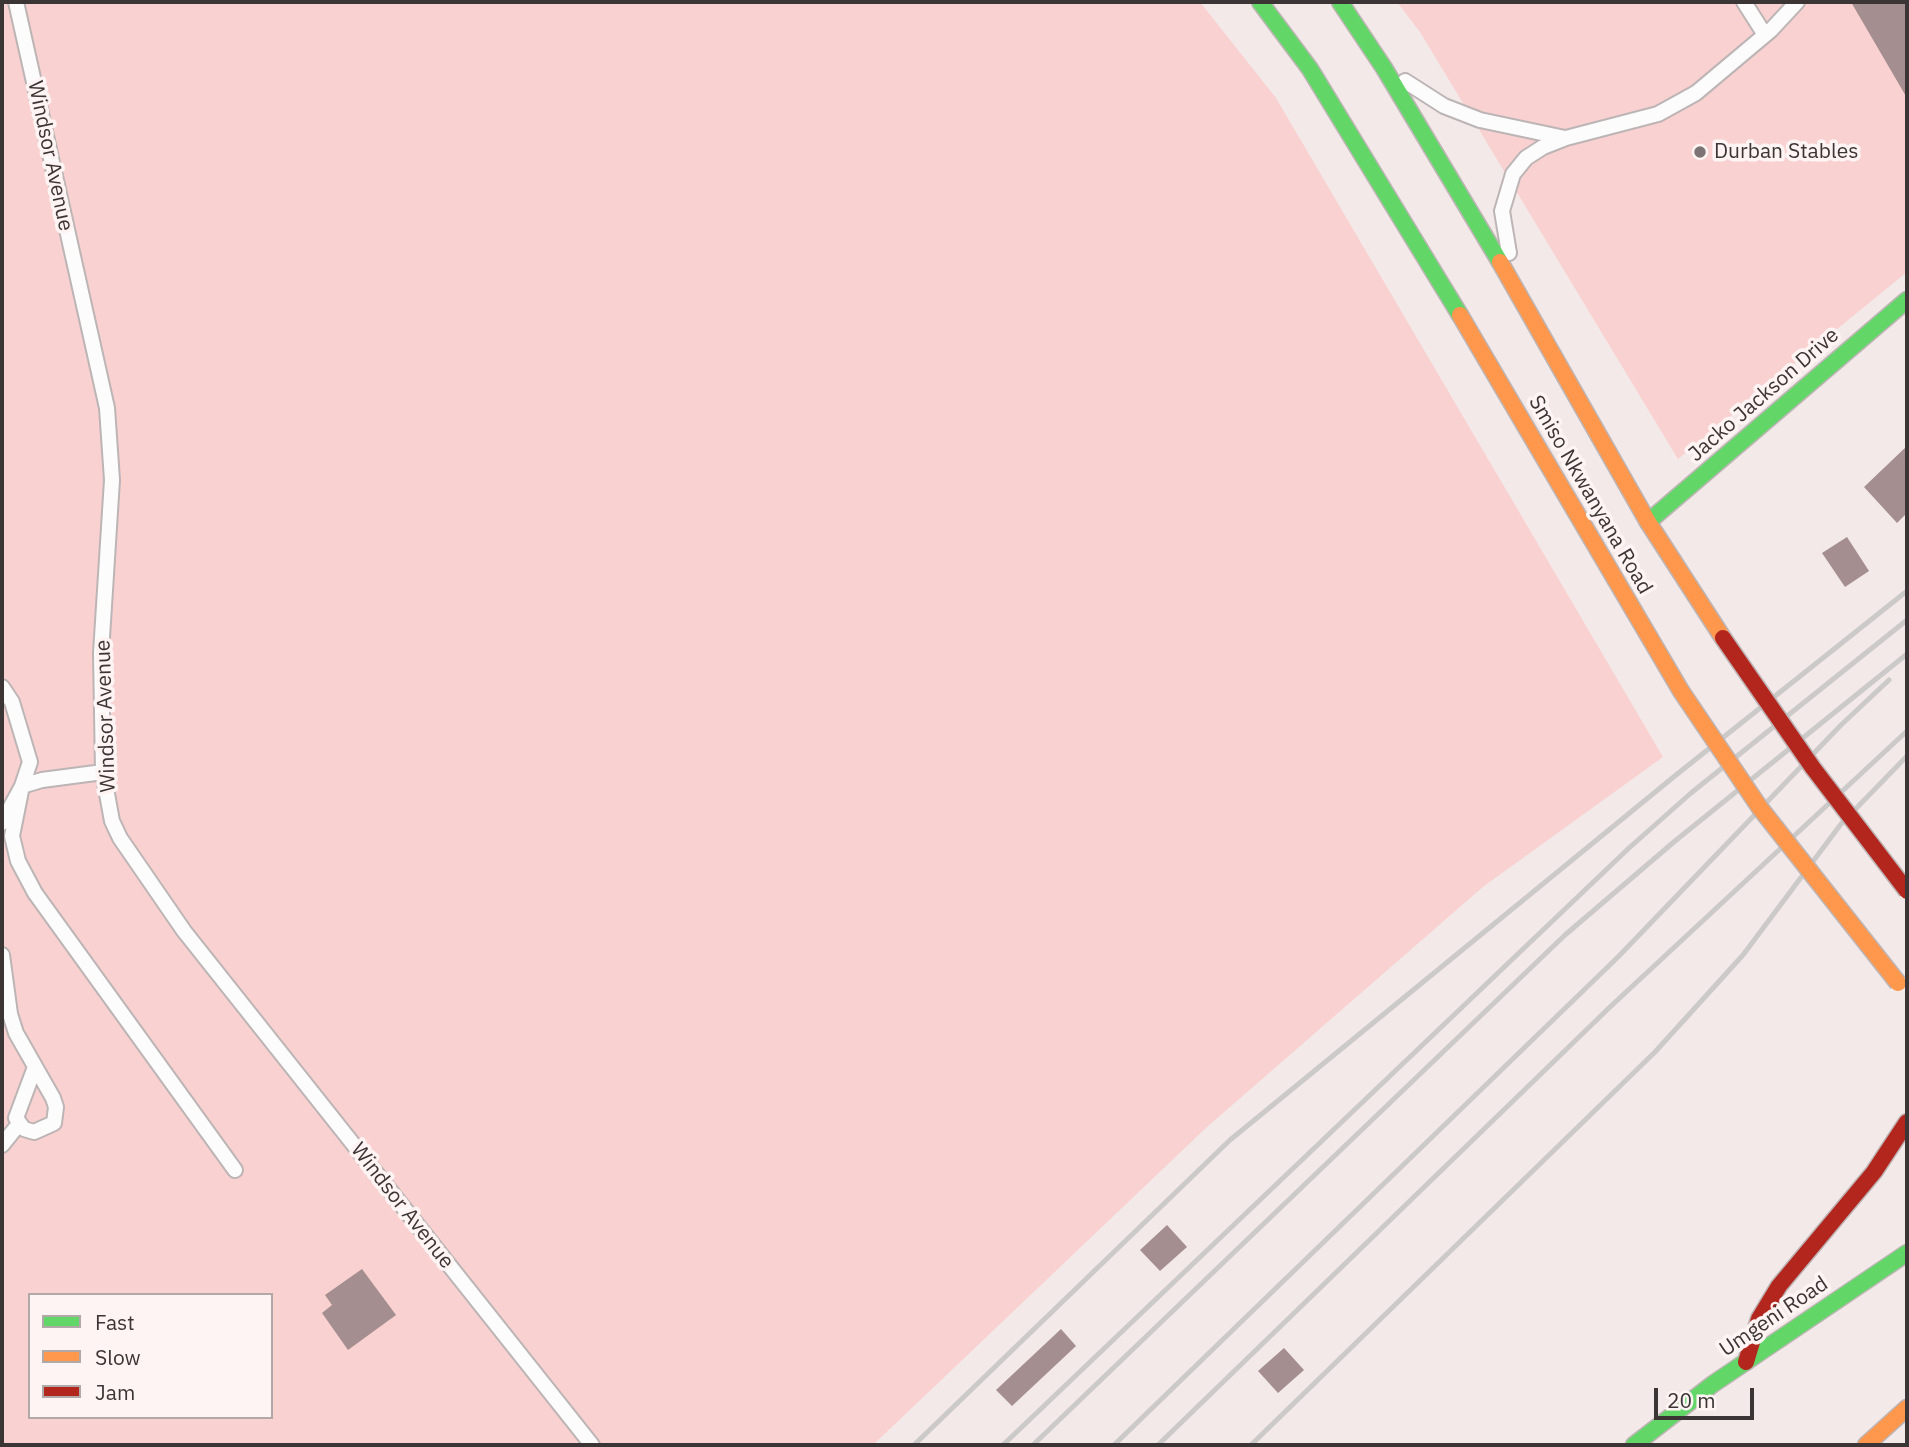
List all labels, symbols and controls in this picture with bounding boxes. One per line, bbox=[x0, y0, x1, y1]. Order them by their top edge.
street label: Windsor Avenue bbox=[22, 79, 78, 233]
place label: Durban Stables bbox=[1714, 139, 1858, 165]
marker: Durban Stables bbox=[1692, 144, 1708, 160]
street label: Jacko Jackson Drive bbox=[1684, 323, 1844, 467]
street label: Smiso Nkwanyana Road bbox=[1523, 391, 1657, 599]
street label: Windsor Avenue bbox=[91, 639, 121, 793]
street label: Windsor Avenue bbox=[345, 1138, 459, 1274]
street label: Umgeni Road bbox=[1715, 1271, 1833, 1363]
legend bbox=[28, 1293, 273, 1419]
text: Fast bbox=[95, 1308, 135, 1336]
text: Slow bbox=[95, 1343, 141, 1371]
scale bar bbox=[1657, 1374, 1757, 1418]
text: Jam bbox=[95, 1378, 135, 1406]
text: 20 m bbox=[1667, 1386, 1716, 1414]

